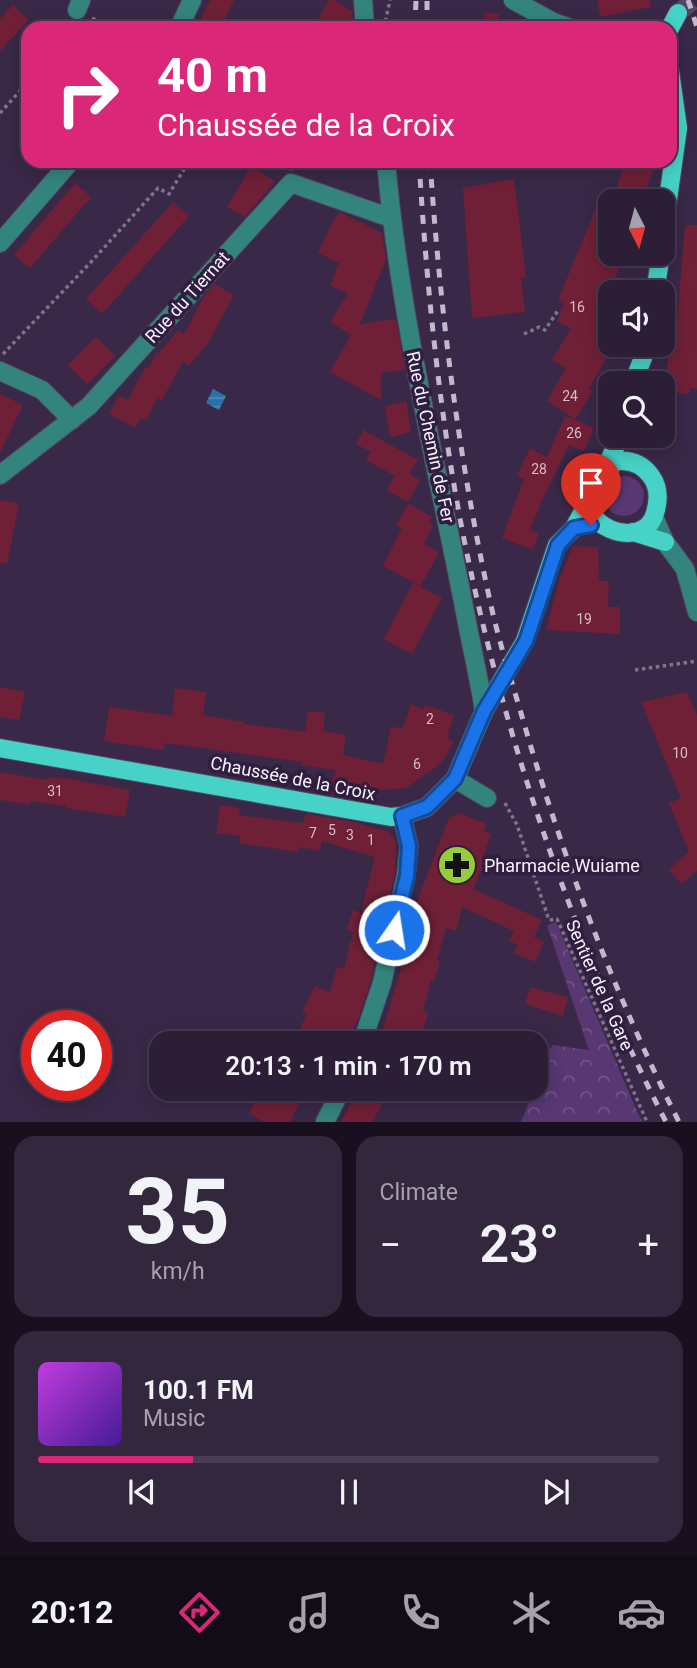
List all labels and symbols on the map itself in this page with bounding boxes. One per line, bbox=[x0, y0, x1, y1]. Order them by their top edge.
north arrow bbox=[598, 189, 676, 266]
street label: Rue du Tiernat bbox=[141, 247, 234, 347]
house number: 16 bbox=[569, 299, 585, 315]
street label: Rue du Chemin de Fer bbox=[403, 349, 459, 525]
house number: 24 bbox=[562, 388, 578, 404]
house number: 26 bbox=[566, 425, 582, 441]
pin bbox=[561, 453, 621, 525]
house number: 28 bbox=[531, 461, 547, 477]
house number: 19 bbox=[576, 611, 592, 627]
house number: 2 bbox=[426, 711, 434, 727]
house number: 10 bbox=[672, 745, 688, 761]
street label: Chaussée de la Croix bbox=[209, 752, 377, 804]
house number: 6 bbox=[413, 756, 421, 772]
house number: 31 bbox=[47, 783, 63, 799]
house number: 5 bbox=[328, 822, 336, 838]
house number: 7 bbox=[309, 825, 317, 841]
house number: 3 bbox=[346, 827, 354, 843]
house number: 1 bbox=[367, 832, 375, 848]
pharmacy icon: Pharmacie Wuiame bbox=[436, 844, 478, 886]
place label: Pharmacie Wuiame bbox=[484, 855, 640, 876]
position arrow bbox=[357, 893, 431, 967]
street label: Sentier de la Gare bbox=[562, 916, 638, 1054]
speed limit sign: 40 bbox=[21, 1010, 112, 1101]

